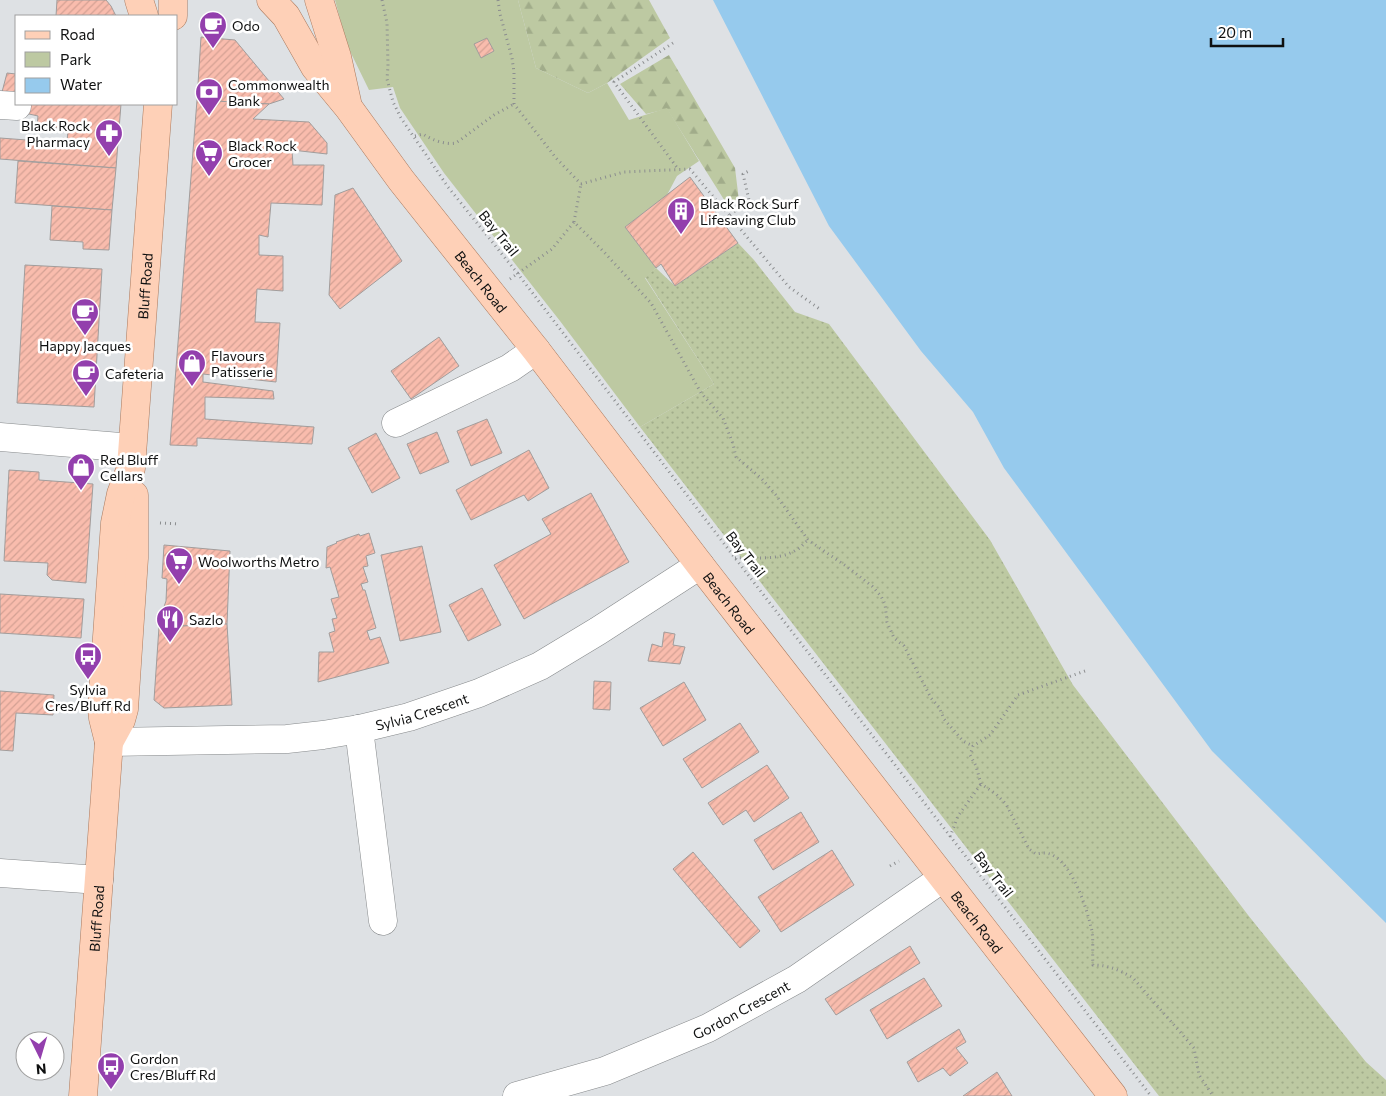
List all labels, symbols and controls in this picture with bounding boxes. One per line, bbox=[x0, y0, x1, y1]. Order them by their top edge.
cafe icon: Odo bbox=[198, 10, 228, 49]
legend bbox=[15, 15, 178, 105]
scale bar bbox=[1211, 15, 1284, 47]
place label: Odo bbox=[232, 17, 260, 34]
text: 20 m bbox=[1218, 23, 1252, 41]
text: Road bbox=[60, 25, 95, 43]
text: Park bbox=[60, 50, 91, 68]
text: Water bbox=[60, 75, 102, 93]
place label: Commonwealth Bank bbox=[228, 76, 330, 109]
bank icon: Commonwealth Bank bbox=[194, 77, 224, 116]
place label: Black Rock Pharmacy bbox=[21, 117, 90, 150]
pharmacy icon: Black Rock Pharmacy bbox=[94, 118, 124, 157]
place label: Black Rock Grocer bbox=[228, 137, 297, 170]
supermarket icon: Black Rock Grocer bbox=[194, 138, 224, 177]
place label: Black Rock Surf Lifesaving Club bbox=[700, 195, 799, 228]
building icon: Black Rock Surf Lifesaving Club bbox=[666, 196, 696, 235]
street label: Bay Trail bbox=[475, 207, 523, 259]
street label: Beach Road bbox=[452, 247, 511, 316]
street label: Bluff Road bbox=[134, 252, 155, 320]
cafe icon: Happy Jacques bbox=[70, 297, 100, 336]
place label: Happy Jacques bbox=[39, 337, 131, 354]
place label: Flavours Patisserie bbox=[211, 347, 273, 380]
shop icon: Flavours Patisserie bbox=[177, 348, 207, 387]
cafe icon: Cafeteria bbox=[71, 358, 101, 397]
place label: Cafeteria bbox=[105, 365, 164, 382]
place label: Red Bluff Cellars bbox=[100, 451, 158, 484]
shop icon: Red Bluff Cellars bbox=[66, 452, 96, 491]
street label: Bay Trail bbox=[723, 528, 769, 580]
supermarket icon: Woolworths Metro bbox=[164, 546, 194, 585]
place label: Woolworths Metro bbox=[198, 553, 319, 570]
street label: Beach Road bbox=[700, 568, 759, 637]
restaurant icon: Sazlo bbox=[155, 604, 185, 643]
place label: Sazlo bbox=[189, 611, 223, 628]
bus stop icon: Sylvia Cres/Bluff Rd bbox=[73, 641, 103, 680]
place label: Sylvia Cres/Bluff Rd bbox=[45, 681, 131, 714]
street label: Sylvia Crescent bbox=[374, 689, 471, 733]
street label: Bay Trail bbox=[971, 848, 1017, 900]
street label: Bluff Road bbox=[85, 885, 107, 952]
street label: Beach Road bbox=[948, 887, 1007, 956]
street label: Gordon Crescent bbox=[690, 976, 793, 1042]
north arrow bbox=[15, 1031, 65, 1081]
place label: Gordon Cres/Bluff Rd bbox=[130, 1050, 216, 1083]
bus stop icon: Gordon Cres/Bluff Rd bbox=[96, 1051, 126, 1090]
text: N bbox=[35, 1061, 47, 1078]

